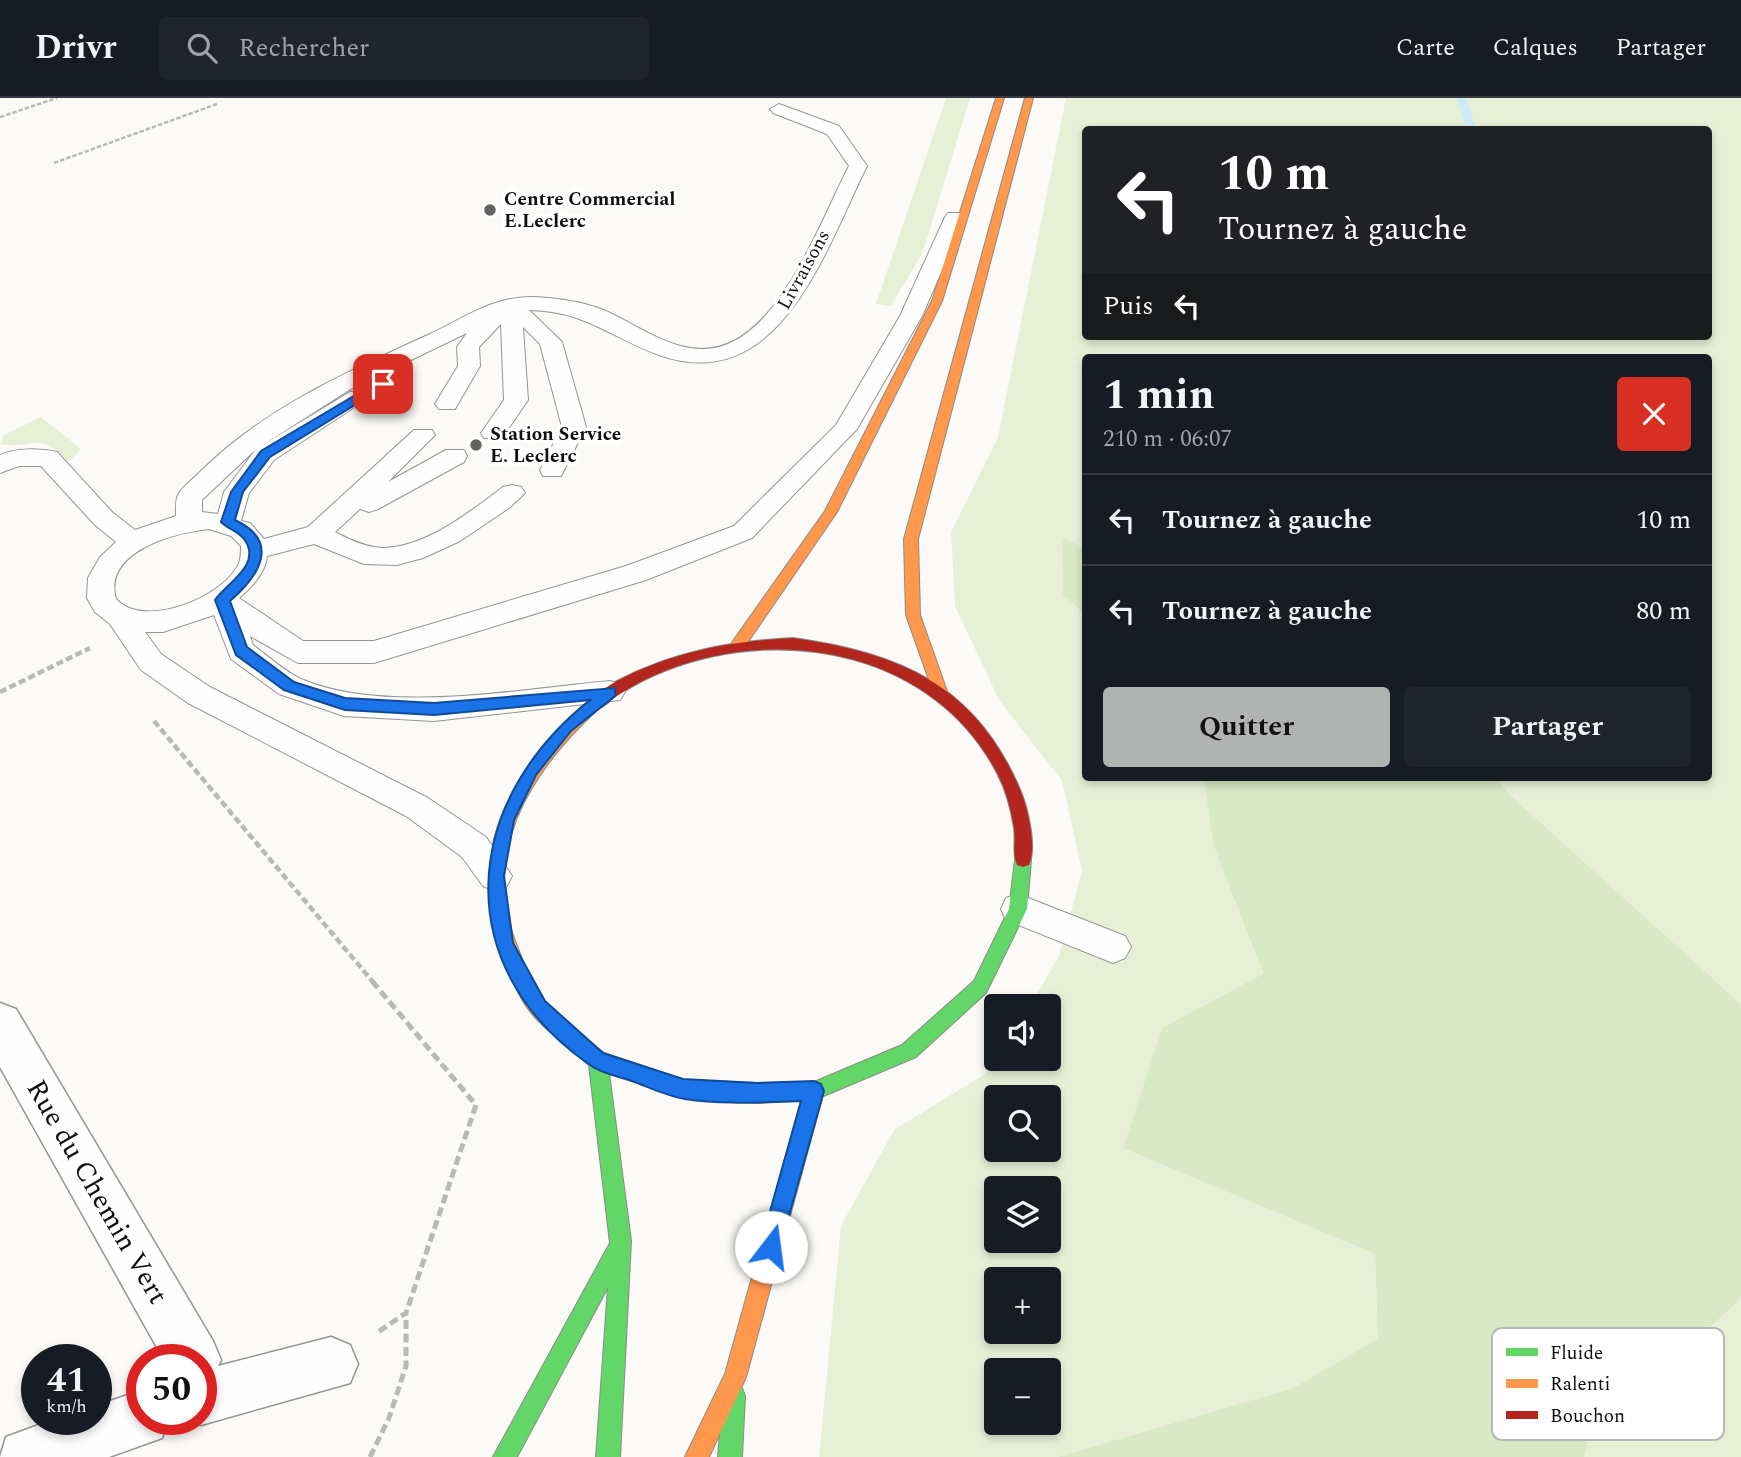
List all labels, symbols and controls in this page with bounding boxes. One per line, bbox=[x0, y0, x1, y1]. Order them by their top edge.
search box bbox=[159, 17, 649, 80]
text: Drivr bbox=[35, 23, 117, 73]
text: Rechercher bbox=[239, 28, 369, 68]
icon: search bbox=[183, 29, 221, 67]
text: Carte bbox=[1396, 30, 1455, 66]
text: Calques bbox=[1493, 30, 1578, 66]
text: Partager bbox=[1616, 30, 1706, 66]
text: 10 m bbox=[1218, 137, 1329, 212]
icon: left bbox=[1103, 154, 1194, 245]
place label: Centre Commercial E.Leclerc bbox=[504, 185, 675, 236]
marker: Centre Commercial E.Leclerc bbox=[482, 202, 498, 218]
text: Tournez à gauche bbox=[1218, 205, 1467, 254]
street label: Livraisons bbox=[770, 225, 838, 315]
text: Puis bbox=[1103, 286, 1154, 326]
icon: left bbox=[1168, 287, 1206, 325]
pin bbox=[353, 354, 413, 414]
text: 1 min bbox=[1103, 364, 1215, 427]
icon: arrive bbox=[364, 365, 402, 403]
button: close bbox=[1617, 377, 1691, 451]
place label: Station Service E. Leclerc bbox=[490, 420, 621, 471]
text: 210 m · 06:07 bbox=[1103, 422, 1232, 457]
marker: Station Service E. Leclerc bbox=[468, 437, 484, 453]
text: Tournez à gauche bbox=[1162, 500, 1372, 540]
text: 10 m bbox=[1636, 500, 1691, 540]
icon: left bbox=[1103, 501, 1141, 539]
text: Tournez à gauche bbox=[1162, 591, 1372, 631]
text: 80 m bbox=[1636, 591, 1691, 631]
icon: left bbox=[1103, 592, 1141, 630]
button: Quitter bbox=[1103, 687, 1390, 767]
button: Partager bbox=[1404, 687, 1691, 767]
map controls bbox=[984, 994, 1061, 1435]
button: sound bbox=[984, 994, 1061, 1071]
street label: Rue du Chemin Vert bbox=[15, 1072, 179, 1312]
button: search bbox=[984, 1085, 1061, 1162]
button: layers bbox=[984, 1176, 1061, 1253]
position arrow bbox=[734, 1210, 808, 1284]
button: + bbox=[984, 1267, 1061, 1344]
legend bbox=[1492, 1328, 1724, 1440]
text: Fluide bbox=[1550, 1339, 1603, 1368]
speed limit sign: 50 bbox=[126, 1344, 217, 1435]
text: 41 bbox=[47, 1354, 86, 1407]
button: − bbox=[984, 1358, 1061, 1435]
text: Ralenti bbox=[1550, 1370, 1610, 1399]
text: km/h bbox=[46, 1393, 87, 1420]
text: Bouchon bbox=[1550, 1402, 1625, 1431]

